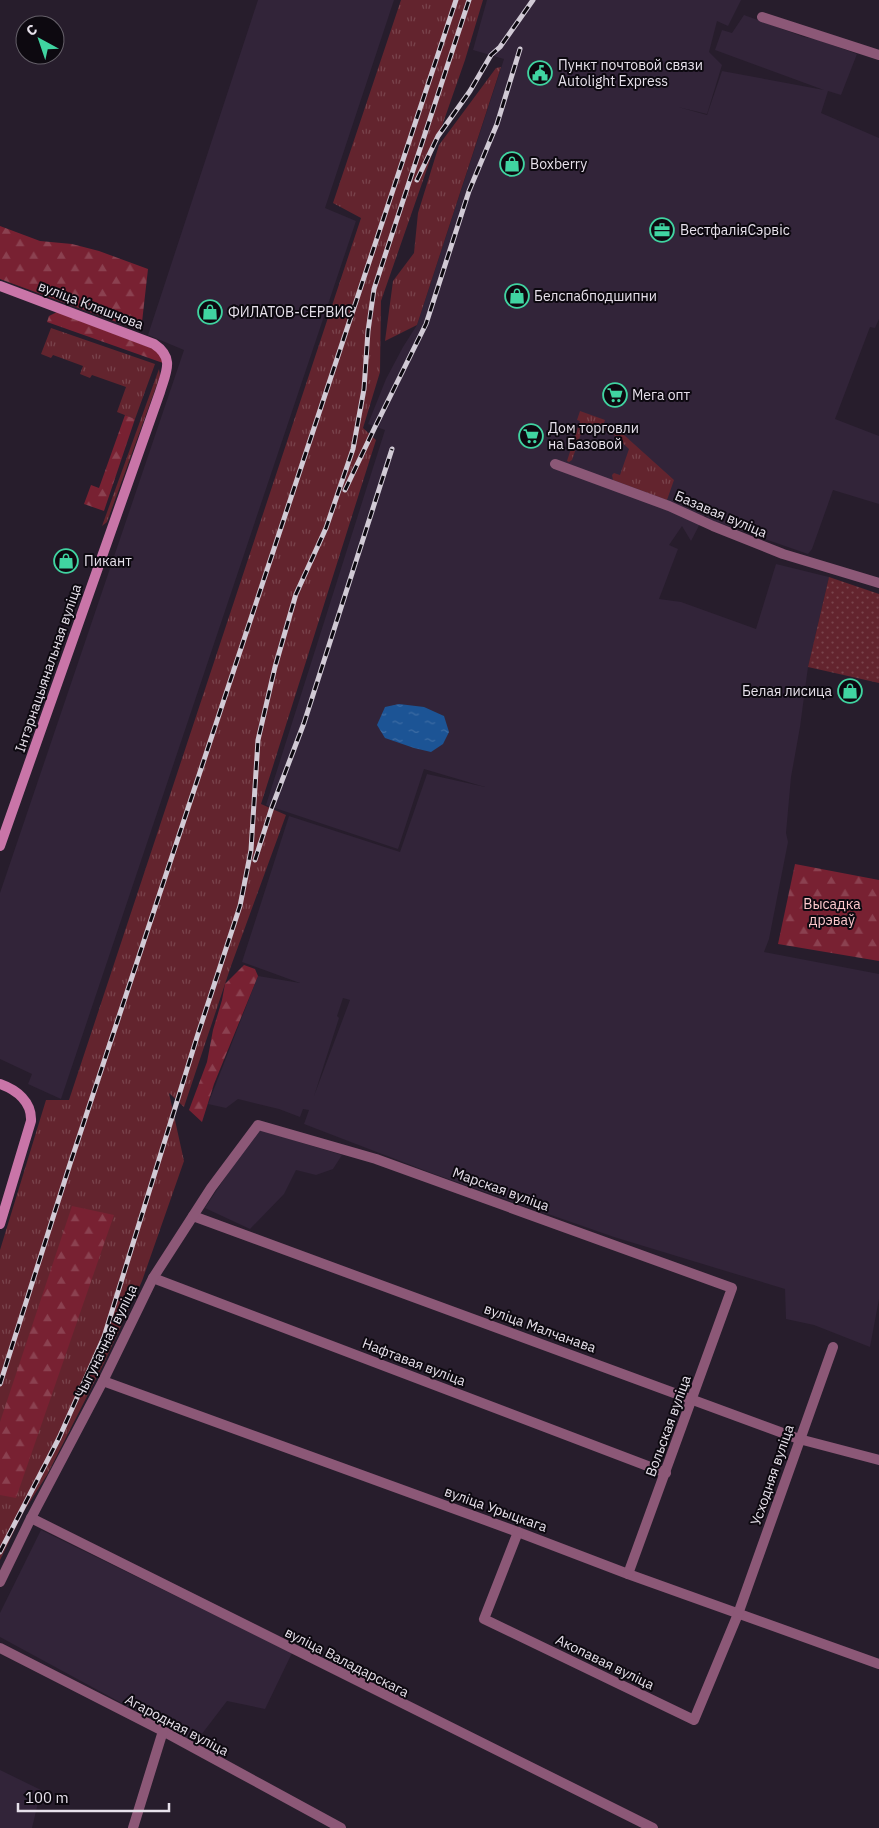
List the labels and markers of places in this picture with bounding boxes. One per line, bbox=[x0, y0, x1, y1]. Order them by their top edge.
place label: Пункт почтовой связи Autolight Express bbox=[558, 56, 703, 90]
public building icon: Пункт почтовой связи Autolight Express bbox=[527, 60, 553, 86]
shop icon: Boxberry bbox=[499, 151, 525, 177]
place label: Boxberry bbox=[530, 155, 587, 173]
office icon: ВестфаліяСэрвіс bbox=[649, 217, 675, 243]
place label: ВестфаліяСэрвіс bbox=[680, 221, 790, 239]
shop icon: Белспабподшипни bbox=[504, 283, 530, 309]
place label: Белспабподшипни bbox=[534, 287, 657, 305]
shop icon: ФИЛАТОВ-СЕРВИС bbox=[197, 299, 223, 325]
place label: ФИЛАТОВ-СЕРВИС bbox=[228, 303, 353, 321]
supermarket icon: Мега опт bbox=[602, 382, 628, 408]
place label: Мега опт bbox=[632, 386, 691, 404]
place label: Дом торговли на Базовой bbox=[548, 419, 639, 453]
supermarket icon: Дом торговли на Базовой bbox=[518, 423, 544, 449]
shop icon: Пикант bbox=[53, 548, 79, 574]
place label: Пикант bbox=[84, 552, 132, 570]
shop icon: Белая лисица bbox=[837, 678, 863, 704]
place label: Белая лисица bbox=[742, 682, 833, 700]

